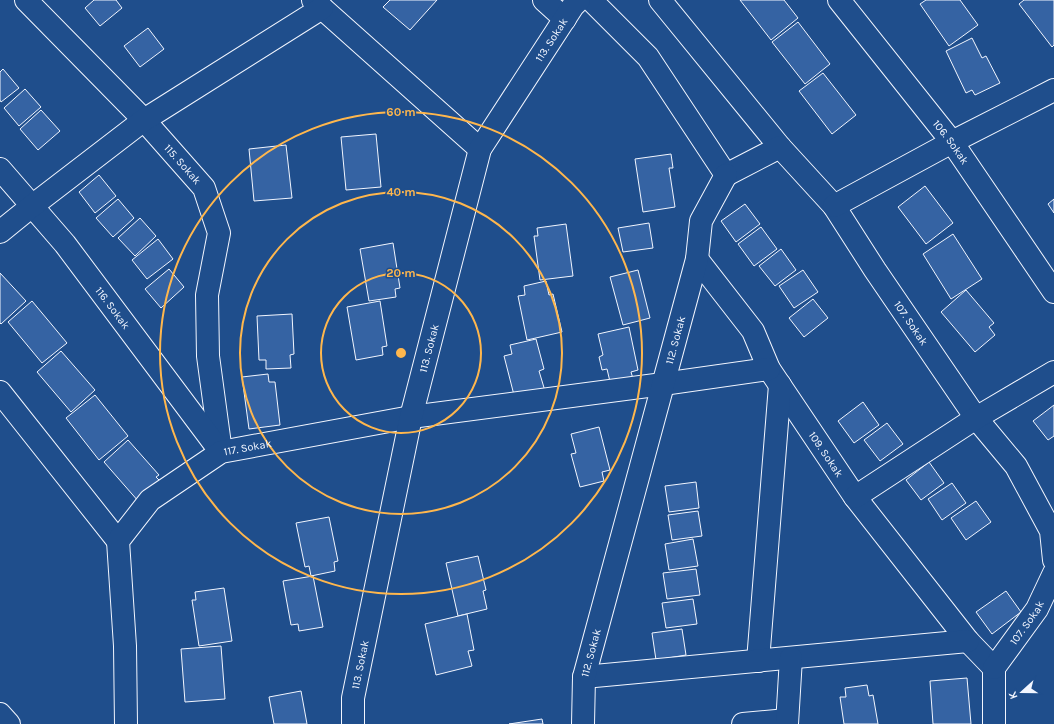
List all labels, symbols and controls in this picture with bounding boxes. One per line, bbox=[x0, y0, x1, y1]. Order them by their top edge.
street label: 113. Sokak bbox=[533, 16, 570, 64]
text: 60 m bbox=[386, 105, 416, 119]
street label: 106. Sokak bbox=[930, 117, 971, 167]
street label: 115. Sokak bbox=[161, 142, 204, 187]
text: 40 m bbox=[386, 185, 416, 199]
text: 20 m bbox=[386, 266, 416, 280]
street label: 116. Sokak bbox=[92, 285, 132, 332]
street label: 107. Sokak bbox=[891, 299, 931, 348]
street label: 112. Sokak bbox=[663, 315, 688, 366]
street label: 113. Sokak bbox=[417, 323, 442, 374]
centre of rings bbox=[394, 346, 408, 360]
street label: 109. Sokak bbox=[806, 429, 846, 480]
street label: 117. Sokak bbox=[223, 437, 273, 458]
street label: 107. Sokak bbox=[1007, 599, 1047, 648]
street label: 112. Sokak bbox=[578, 627, 604, 679]
street label: 113. Sokak bbox=[349, 639, 372, 690]
north arrow bbox=[1002, 672, 1042, 712]
text: K bbox=[1005, 689, 1020, 701]

